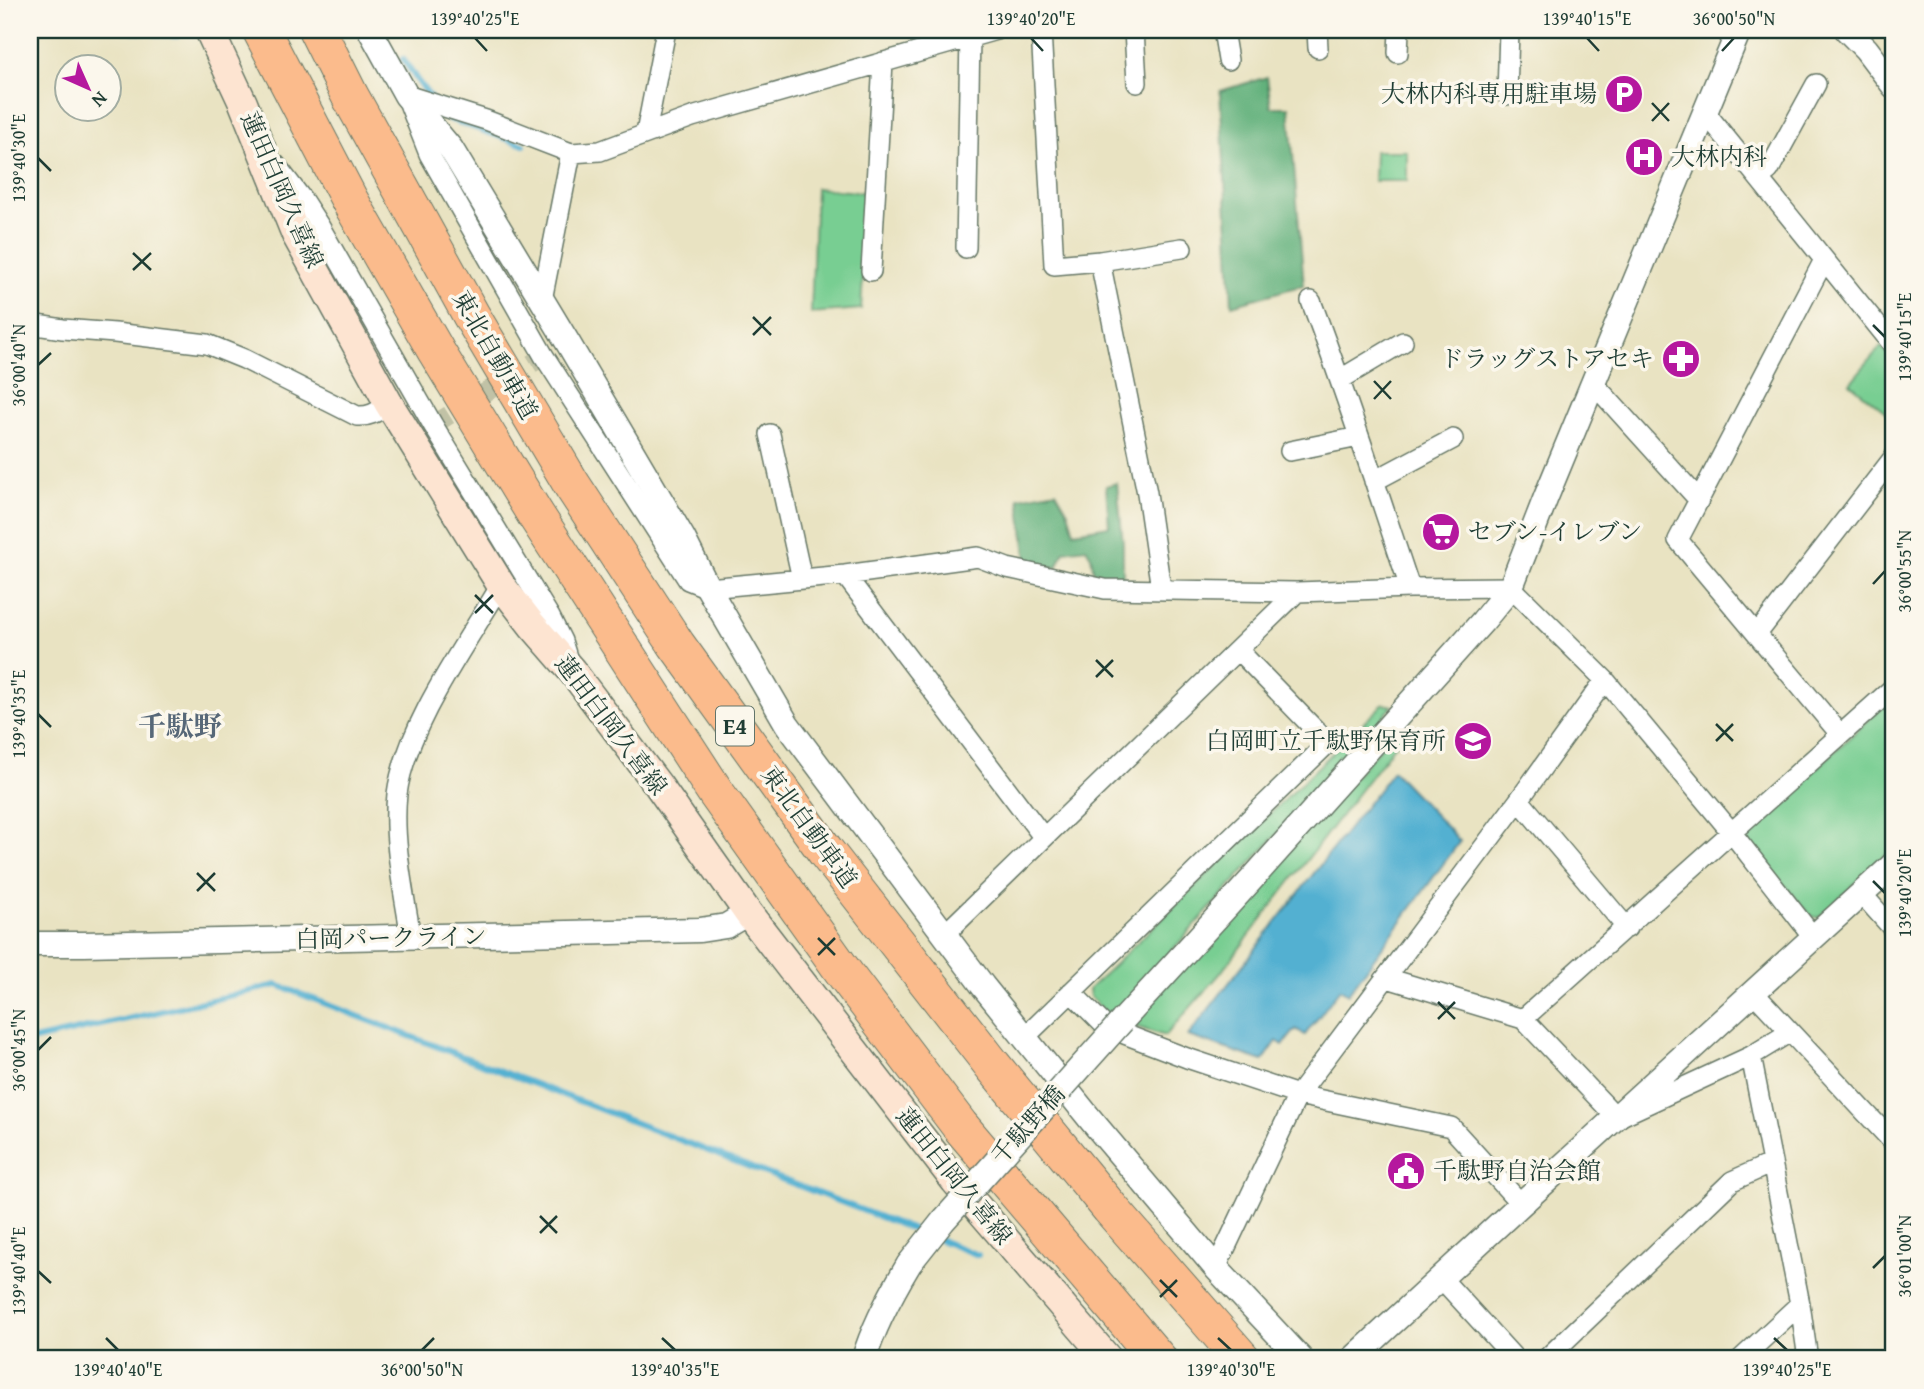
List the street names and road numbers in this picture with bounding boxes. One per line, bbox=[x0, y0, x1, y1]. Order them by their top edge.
street label: 蓮田白岡久喜線 bbox=[232, 106, 333, 274]
street label: 東北自動車道 bbox=[444, 284, 547, 426]
street label: 蓮田白岡久喜線 bbox=[547, 647, 676, 802]
road number: E4 bbox=[716, 706, 754, 746]
street label: 東北自動車道 bbox=[753, 758, 866, 895]
street label: 白岡パークライン bbox=[295, 918, 487, 957]
street label: 千駄野橋 bbox=[983, 1077, 1073, 1172]
street label: 蓮田白岡久喜線 bbox=[888, 1099, 1021, 1252]

